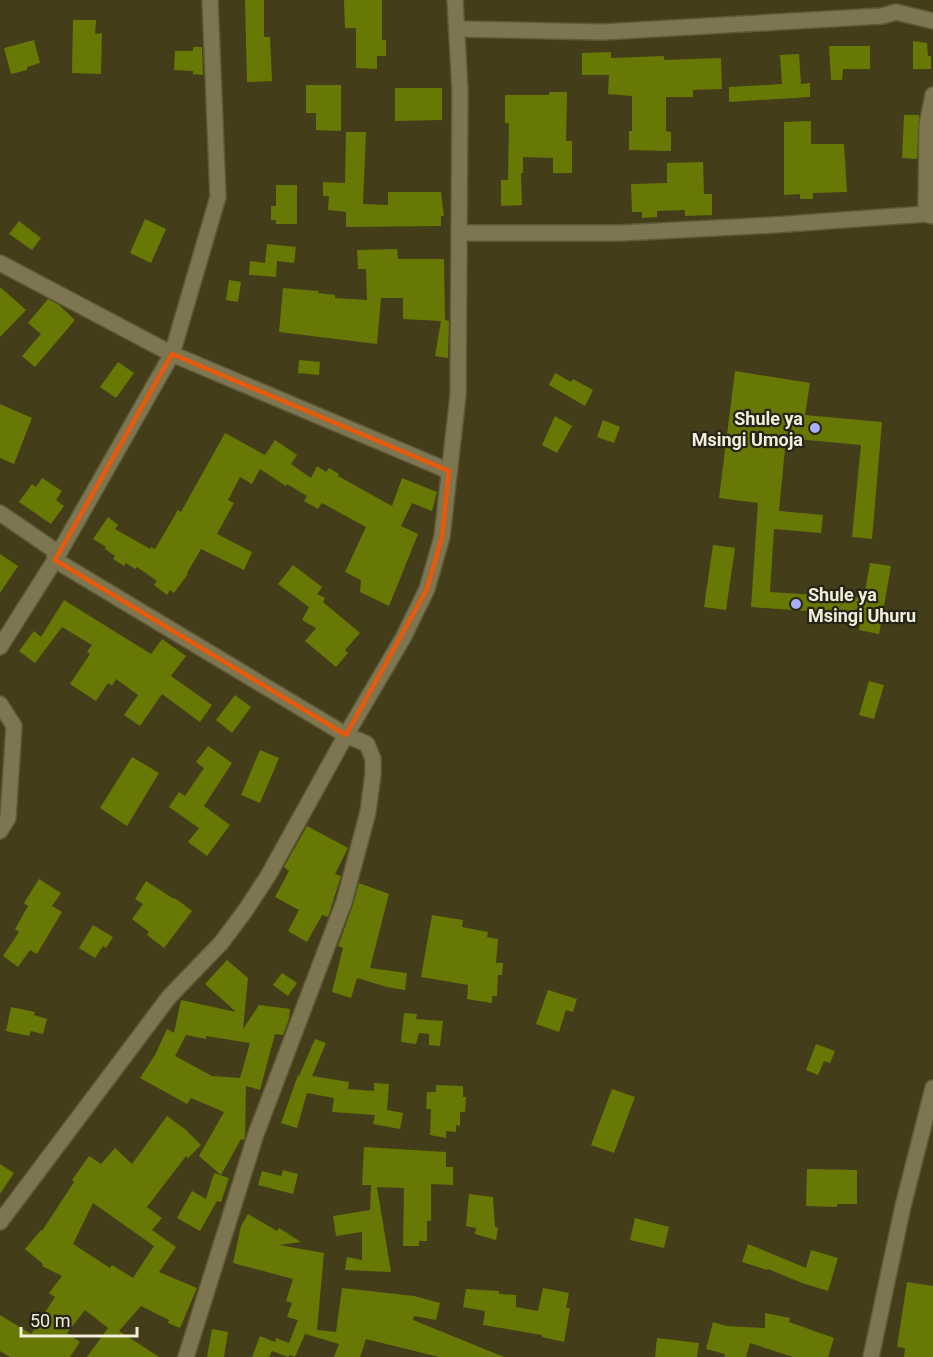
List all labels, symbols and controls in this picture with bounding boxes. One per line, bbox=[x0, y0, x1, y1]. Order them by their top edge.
place label: Shule ya Msingi Umoja bbox=[692, 408, 803, 450]
marker: Shule ya Msingi Umoja bbox=[808, 421, 822, 435]
place label: Shule ya Msingi Uhuru bbox=[808, 584, 916, 626]
marker: Shule ya Msingi Uhuru bbox=[789, 597, 803, 611]
scale bar bbox=[21, 1300, 136, 1338]
text: 50 m bbox=[30, 1310, 70, 1331]

